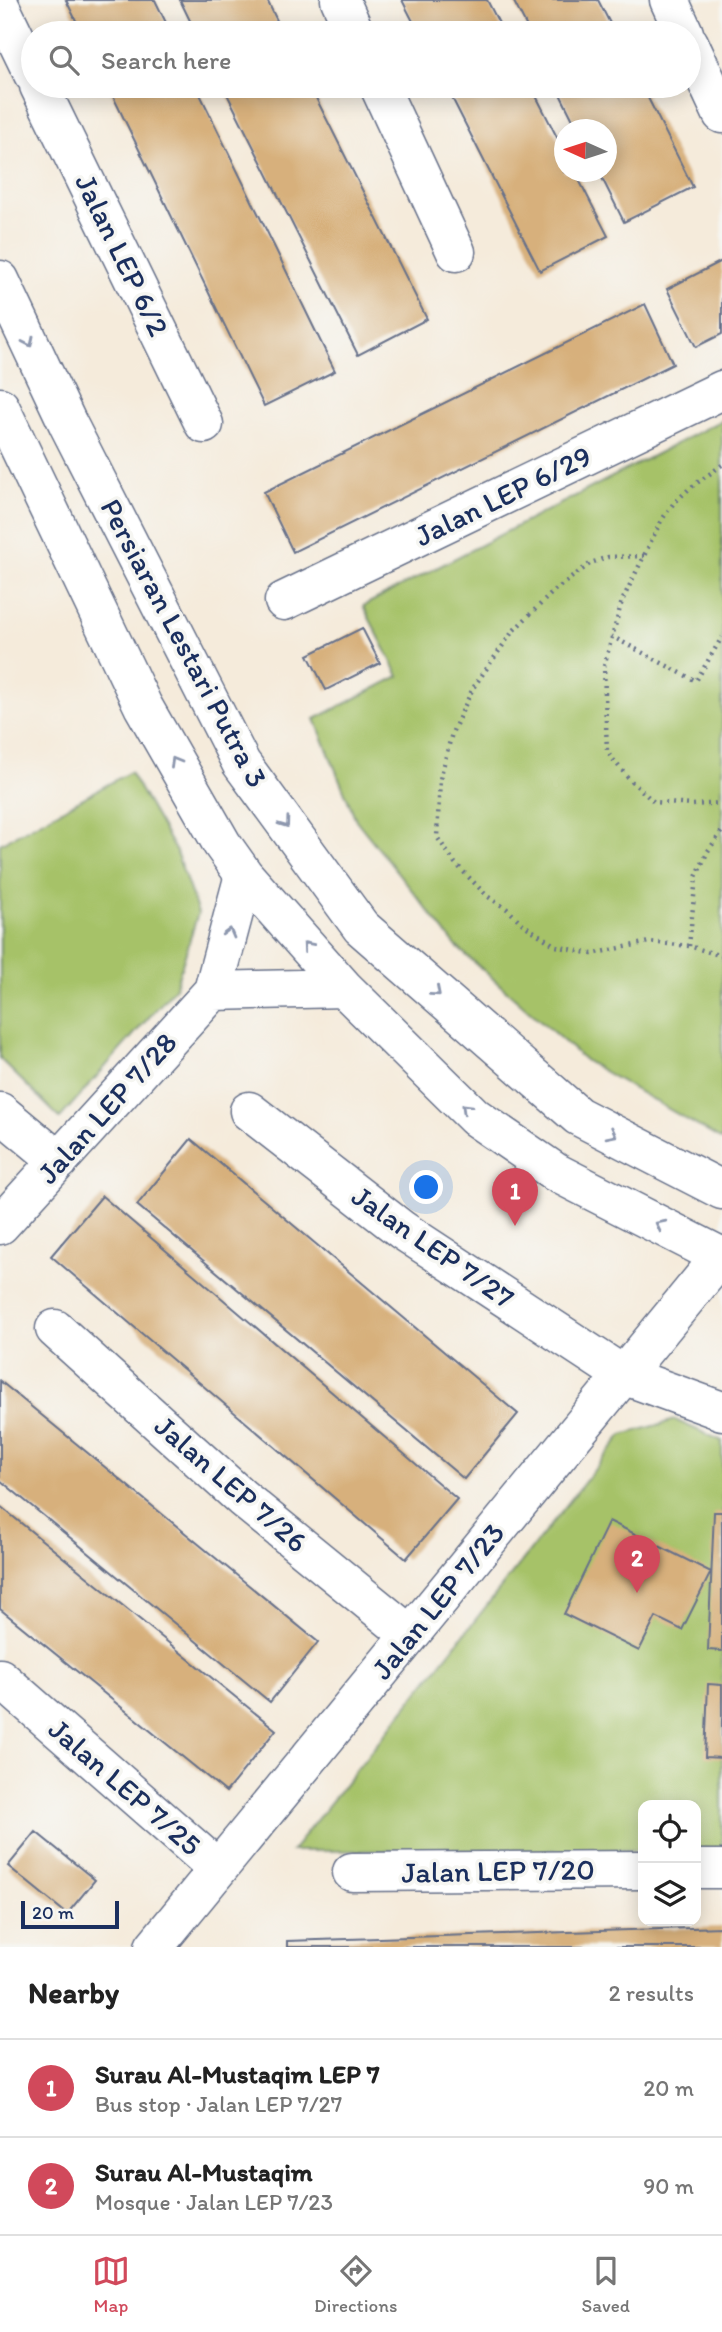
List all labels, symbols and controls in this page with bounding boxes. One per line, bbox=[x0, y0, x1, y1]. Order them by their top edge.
search box bbox=[21, 21, 701, 98]
icon: search bbox=[45, 41, 83, 79]
text: Search here bbox=[101, 44, 231, 76]
north arrow bbox=[554, 119, 617, 182]
street label: Jalan LEP 6/2 bbox=[67, 168, 178, 342]
one-way arrow bbox=[21, 335, 35, 347]
street label: Jalan LEP 6/29 bbox=[409, 437, 597, 554]
street label: Persiaran Lestari Putra 3 bbox=[93, 492, 276, 793]
one-way arrow bbox=[170, 756, 183, 769]
one-way arrow bbox=[277, 815, 290, 828]
one-way arrow bbox=[221, 927, 235, 939]
one-way arrow bbox=[303, 941, 315, 954]
one-way arrow bbox=[427, 984, 440, 996]
street label: Jalan LEP 7/28 bbox=[29, 1024, 184, 1191]
one-way arrow bbox=[461, 1104, 474, 1117]
one-way arrow bbox=[605, 1126, 617, 1139]
pin: 1 bbox=[492, 1168, 538, 1226]
your location bbox=[409, 1170, 443, 1204]
street label: Jalan LEP 7/27 bbox=[345, 1177, 522, 1316]
one-way arrow bbox=[655, 1220, 667, 1234]
street label: Jalan LEP 7/26 bbox=[147, 1407, 315, 1560]
street label: Jalan LEP 7/23 bbox=[363, 1515, 512, 1687]
pin: 2 bbox=[614, 1535, 660, 1593]
street label: Jalan LEP 7/25 bbox=[41, 1710, 209, 1863]
map controls bbox=[638, 1800, 701, 1926]
button: locate bbox=[638, 1800, 701, 1863]
street label: Jalan LEP 7/20 bbox=[401, 1850, 595, 1891]
button: layers bbox=[638, 1863, 701, 1926]
scale bar bbox=[21, 1898, 119, 1930]
text: 20 m bbox=[32, 1901, 74, 1924]
text: Nearby bbox=[28, 1974, 119, 2011]
text: 2 results bbox=[608, 1979, 694, 2007]
text: Surau Al-Mustaqim LEP 7 bbox=[95, 2058, 380, 2090]
text: 1 bbox=[46, 2074, 56, 2102]
text: 20 m bbox=[643, 2074, 694, 2102]
text: Bus stop · Jalan LEP 7/27 bbox=[95, 2090, 342, 2118]
text: Surau Al-Mustaqim bbox=[95, 2156, 313, 2188]
text: 2 bbox=[45, 2172, 57, 2200]
text: 90 m bbox=[643, 2172, 694, 2200]
text: Mosque · Jalan LEP 7/23 bbox=[95, 2188, 333, 2216]
tab: Map bbox=[92, 2252, 130, 2317]
tab: Directions bbox=[314, 2252, 398, 2317]
tab: Saved bbox=[582, 2252, 630, 2317]

